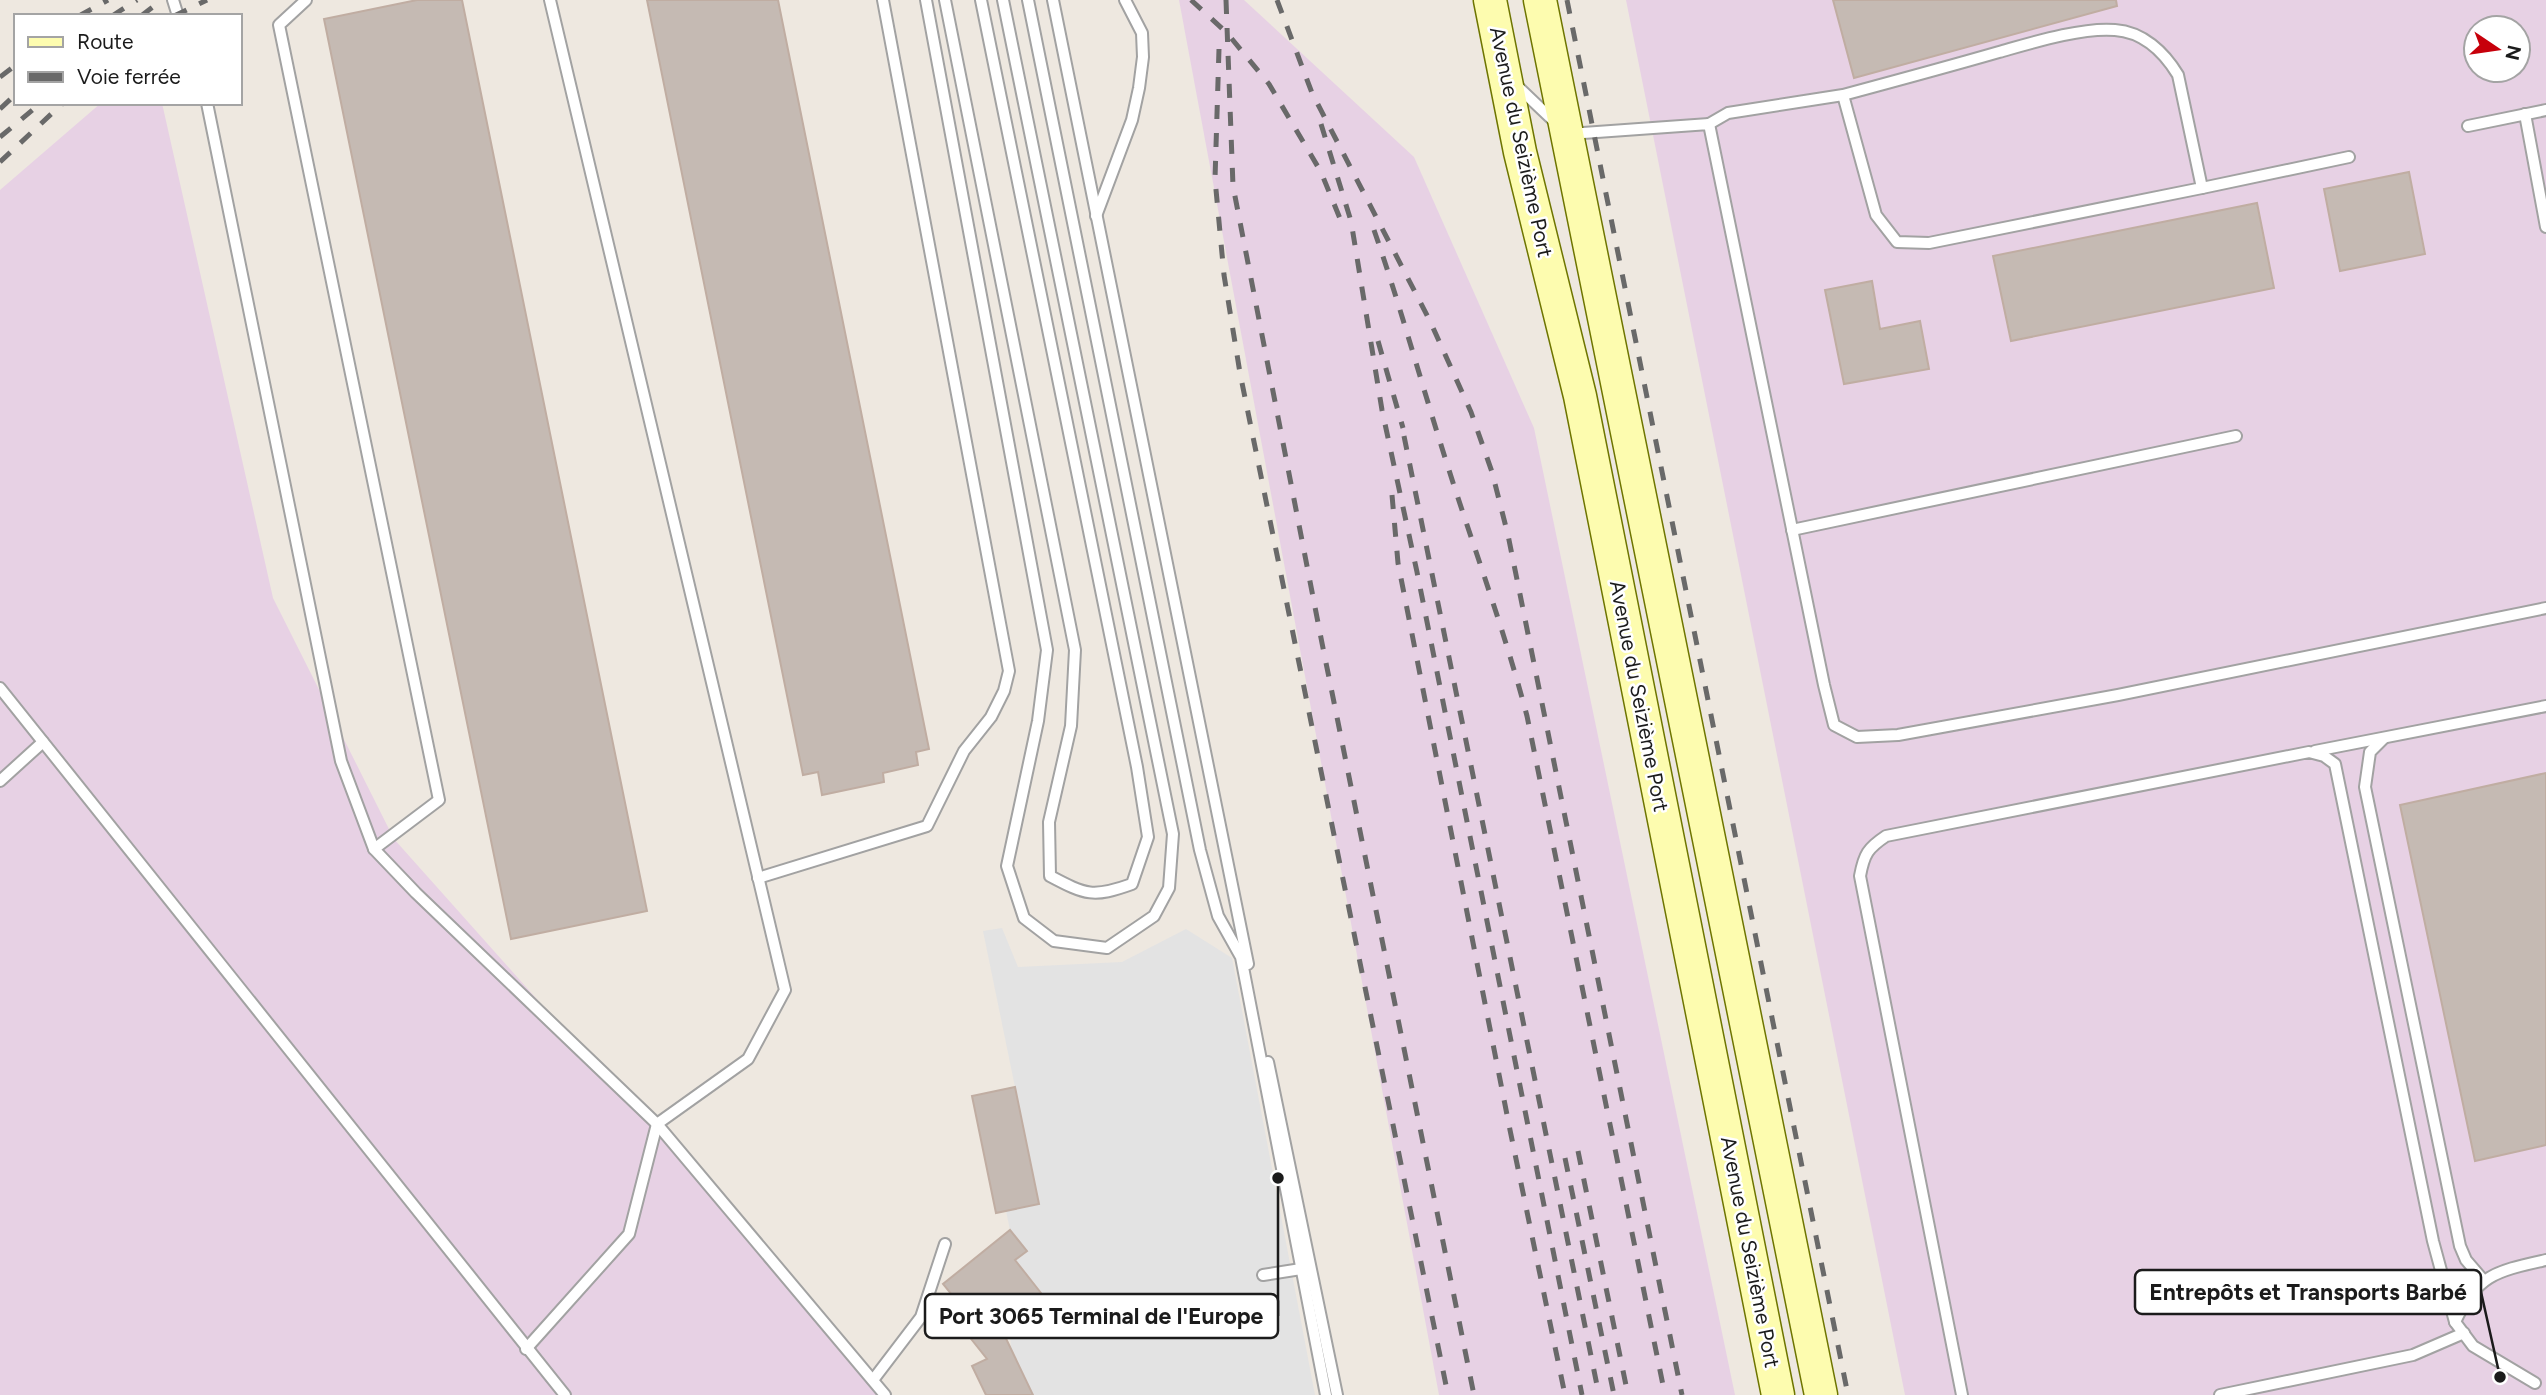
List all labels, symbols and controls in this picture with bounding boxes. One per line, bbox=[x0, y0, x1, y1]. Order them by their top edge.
legend bbox=[14, 14, 242, 105]
north arrow bbox=[2462, 14, 2532, 84]
street label: Avenue du Seizième Port bbox=[1485, 24, 1558, 259]
text: Route bbox=[77, 29, 133, 54]
text: N bbox=[2500, 43, 2526, 62]
text: Voie ferrée bbox=[77, 64, 181, 89]
street label: Avenue du Seizième Port bbox=[1605, 578, 1674, 814]
street label: Avenue du Seizième Port bbox=[1716, 1134, 1785, 1370]
callout: Entrepôts et Transports Barbé bbox=[2135, 1270, 2481, 1314]
text: Entrepôts et Transports Barbé bbox=[2149, 1278, 2467, 1306]
callout: Port 3065 Terminal de l'Europe bbox=[925, 1294, 1278, 1338]
text: Port 3065 Terminal de l'Europe bbox=[939, 1302, 1264, 1330]

